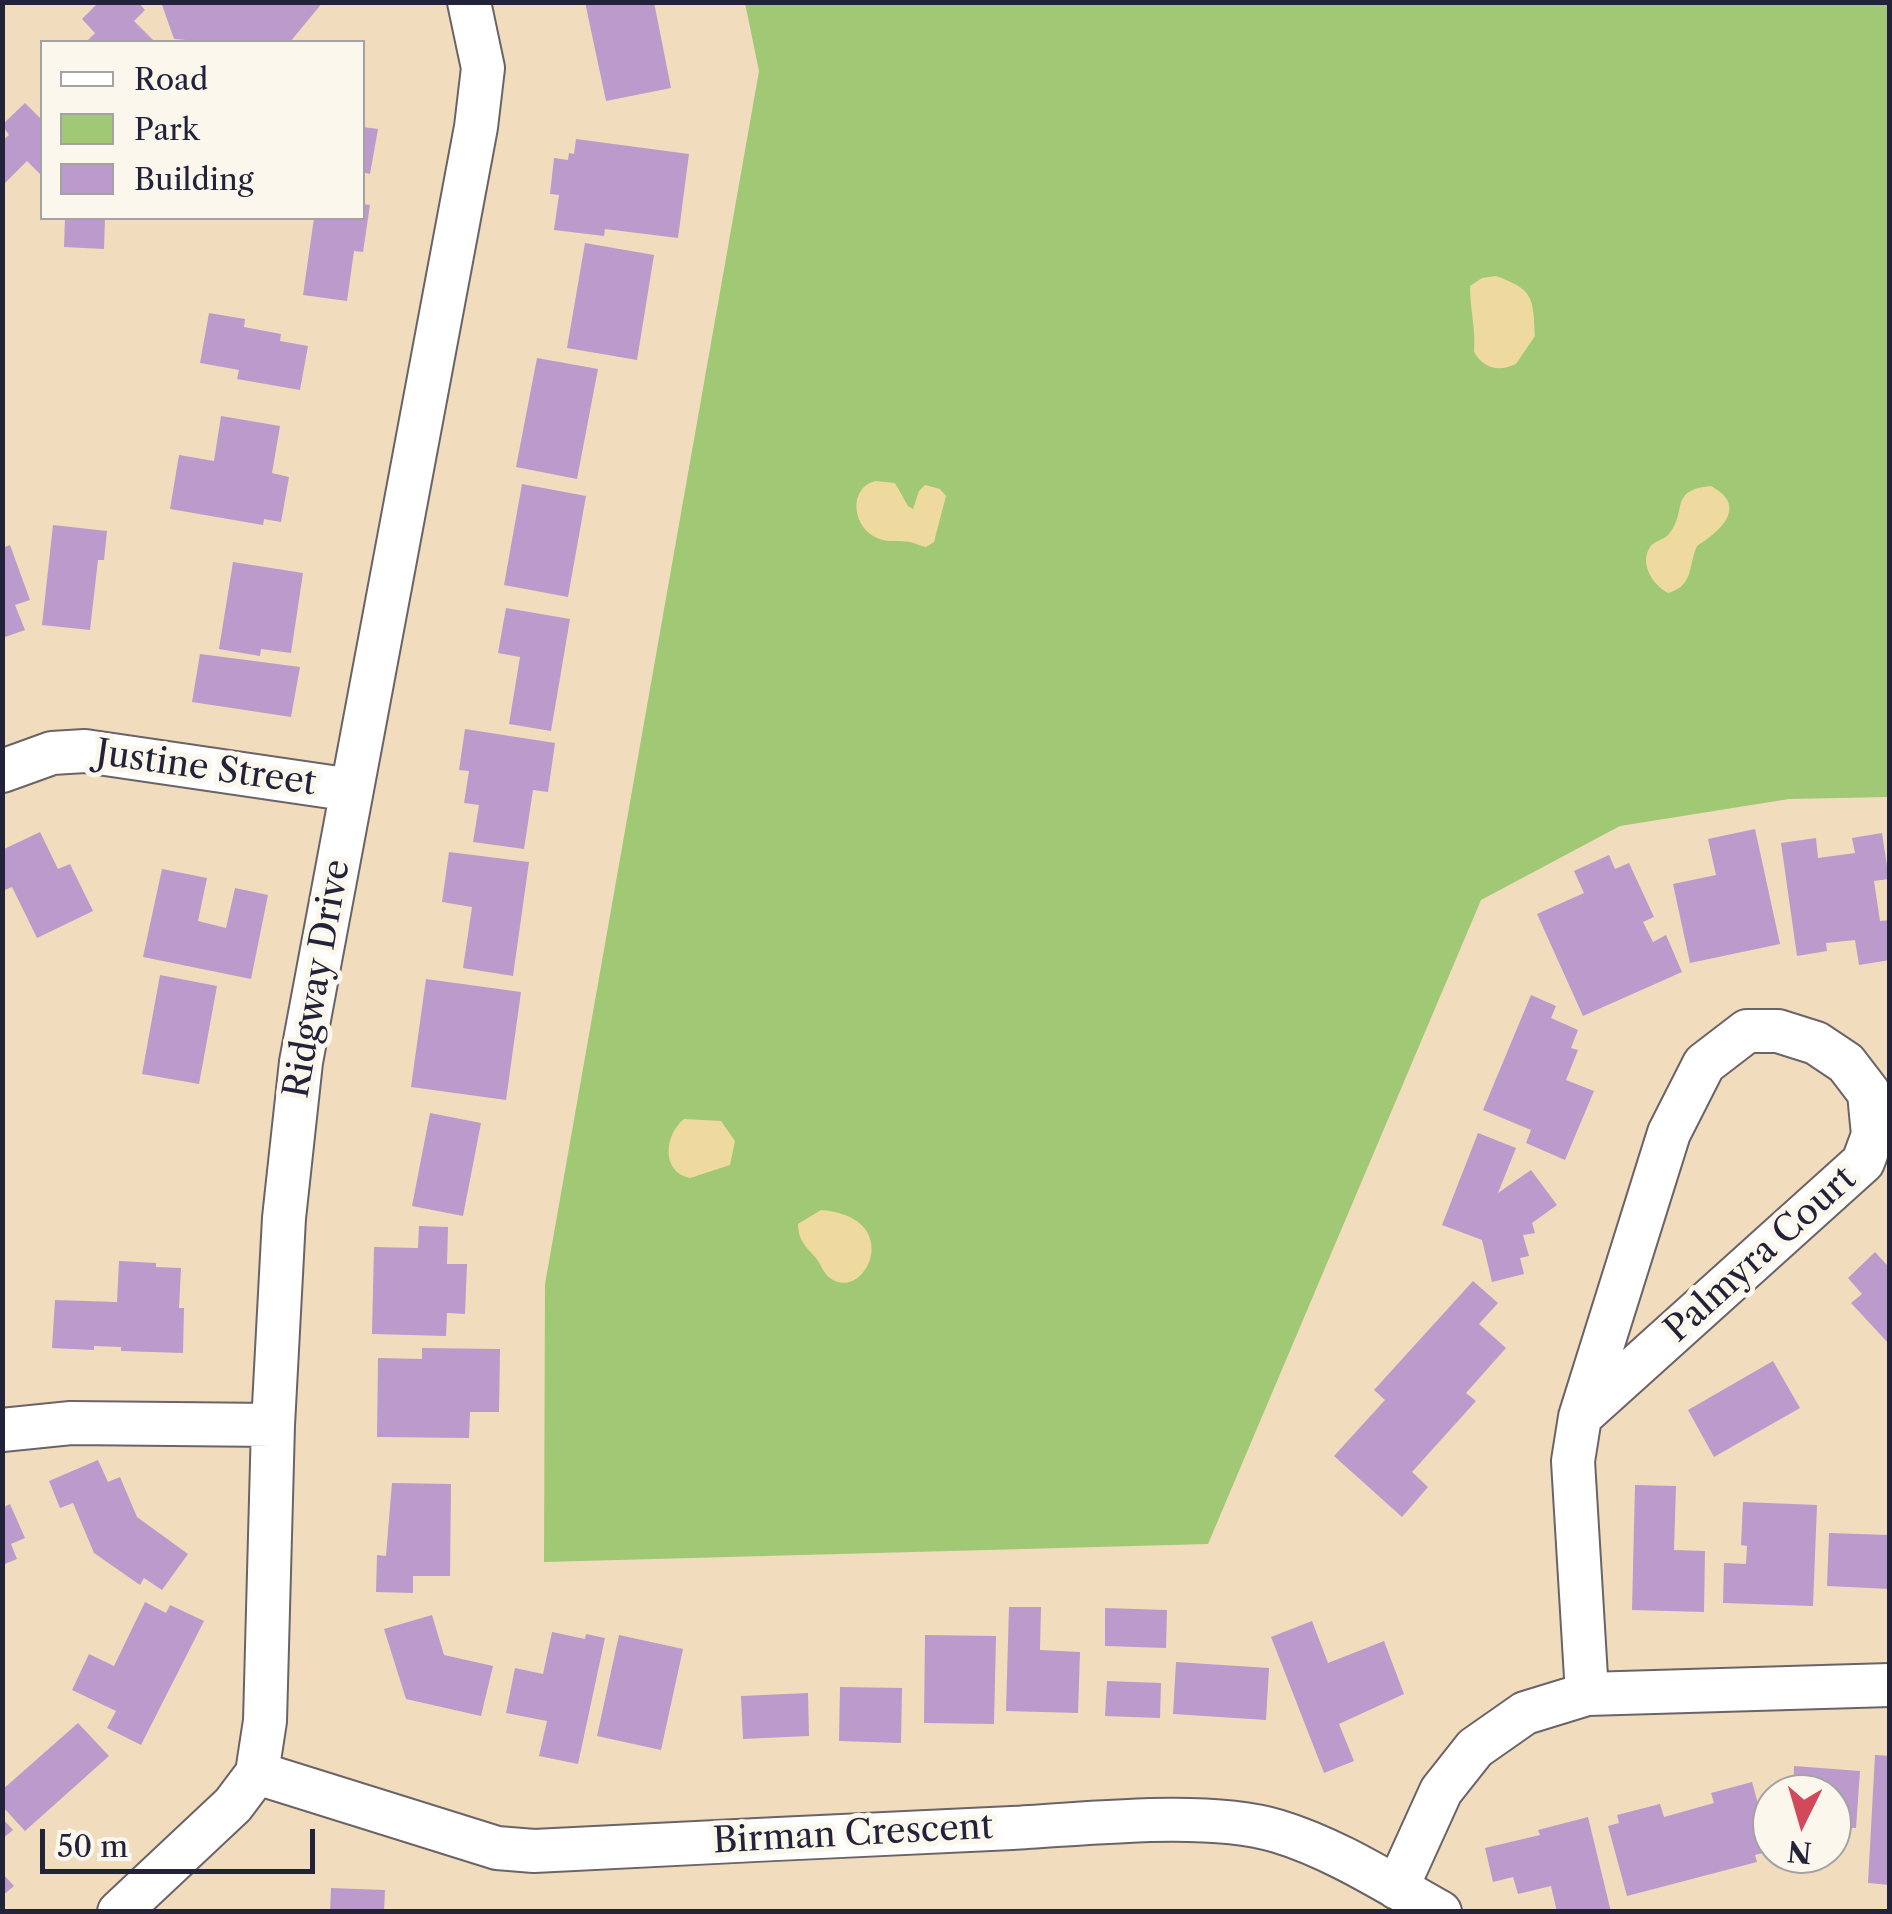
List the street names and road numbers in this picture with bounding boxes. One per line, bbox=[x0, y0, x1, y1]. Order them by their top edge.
street label: Justine Street bbox=[93, 733, 319, 805]
street label: Ridgway Drive bbox=[276, 856, 360, 1102]
street label: Palmyra Court bbox=[1657, 1158, 1865, 1352]
street label: Birman Crescent bbox=[712, 1807, 994, 1863]

